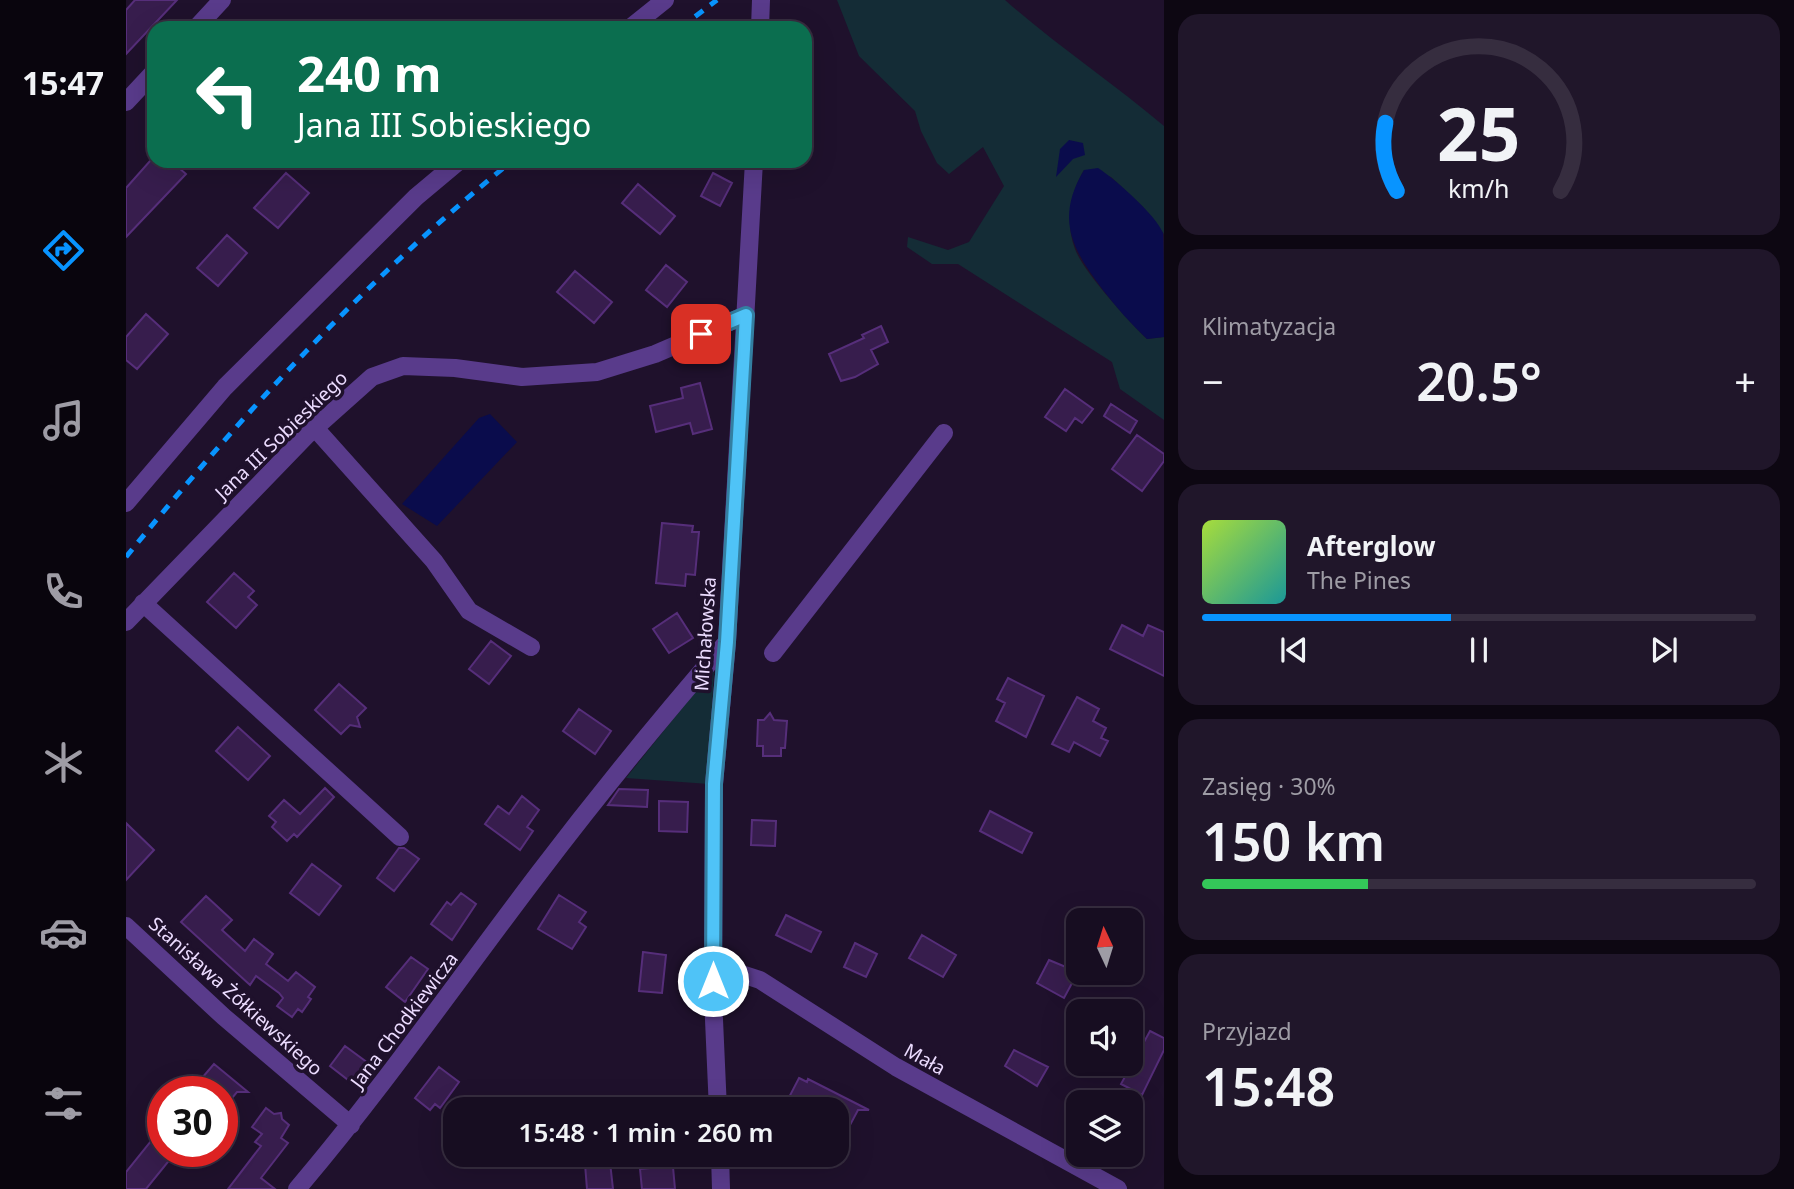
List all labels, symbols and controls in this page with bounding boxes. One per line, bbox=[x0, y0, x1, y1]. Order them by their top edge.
text: 240 m bbox=[297, 40, 442, 106]
icon: left bbox=[182, 49, 273, 140]
text: 15:47 bbox=[22, 61, 104, 104]
text: 25 bbox=[1437, 83, 1521, 182]
text: Jana III Sobieskiego bbox=[297, 103, 591, 146]
text: km/h bbox=[1448, 170, 1510, 204]
icon: directions bbox=[39, 226, 88, 275]
pin bbox=[671, 304, 731, 364]
text: Klimatyzacja bbox=[1202, 310, 1336, 342]
icon: arrive bbox=[682, 315, 720, 353]
text: 20.5° bbox=[1416, 345, 1542, 416]
text: − bbox=[1202, 355, 1224, 407]
text: + bbox=[1734, 355, 1756, 407]
street label: Jana III Sobieskiego bbox=[208, 365, 353, 506]
icon: music bbox=[39, 396, 88, 445]
text: Afterglow bbox=[1307, 528, 1435, 564]
text: The Pines bbox=[1307, 564, 1411, 596]
icon: phone bbox=[39, 567, 88, 616]
street label: Michałowska bbox=[688, 576, 722, 692]
icon: previous bbox=[1275, 631, 1313, 669]
icon: pause bbox=[1460, 631, 1498, 669]
icon: next bbox=[1645, 631, 1683, 669]
icon: climate bbox=[39, 738, 88, 787]
text: Zasięg · 30% bbox=[1202, 770, 1336, 802]
text: 150 km bbox=[1202, 805, 1385, 876]
icon: car bbox=[39, 908, 88, 957]
north arrow bbox=[1066, 908, 1143, 985]
map controls bbox=[1066, 908, 1143, 1167]
street label: Stanisława Żółkiewskiego bbox=[144, 911, 328, 1081]
position arrow bbox=[676, 944, 750, 1018]
street label: Jana Chodkiewicza bbox=[343, 947, 464, 1095]
button: sound bbox=[1066, 999, 1143, 1076]
text: Przyjazd bbox=[1202, 1015, 1292, 1047]
street label: Mała bbox=[900, 1037, 950, 1081]
text: 15:48 bbox=[1202, 1050, 1335, 1121]
speed limit sign: 30 bbox=[147, 1076, 238, 1167]
icon: filters bbox=[39, 1079, 88, 1128]
button: layers bbox=[1066, 1090, 1143, 1167]
text: 15:48 · 1 min · 260 m bbox=[519, 1114, 773, 1150]

